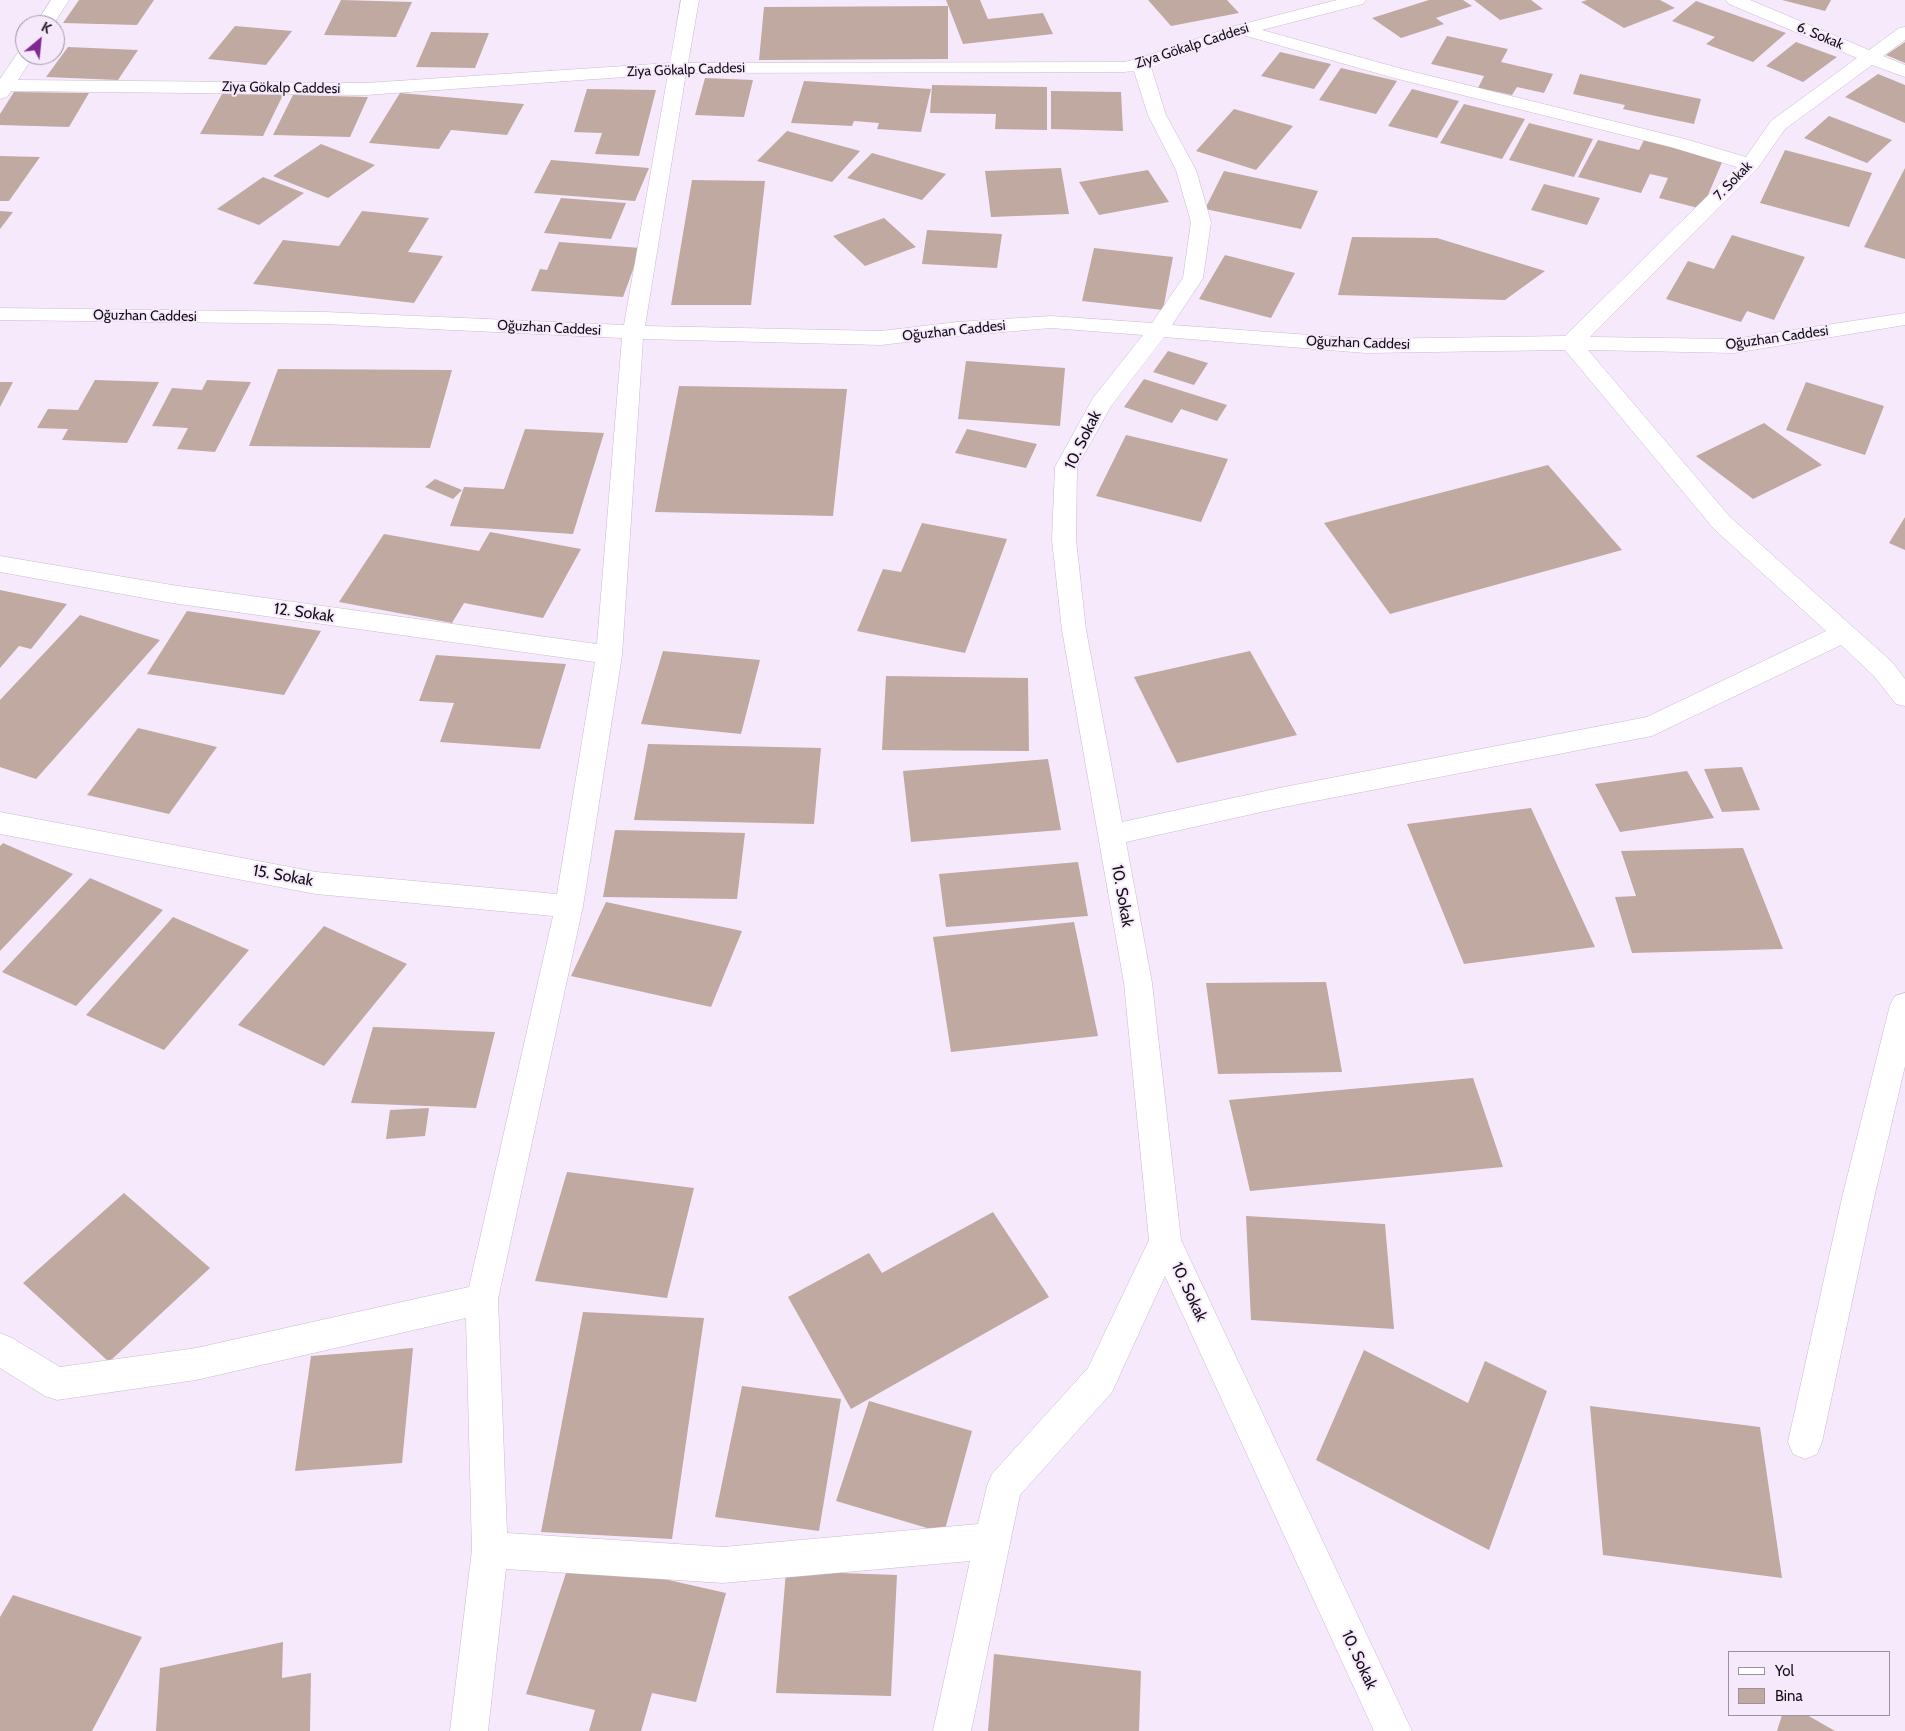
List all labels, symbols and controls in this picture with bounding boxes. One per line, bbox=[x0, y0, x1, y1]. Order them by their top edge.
north arrow bbox=[15, 15, 65, 65]
text: K bbox=[38, 18, 55, 38]
street label: 6. Sokak bbox=[1794, 19, 1846, 53]
street label: Ziya Gökalp Caddesi bbox=[1133, 20, 1251, 72]
street label: Ziya Gökalp Caddesi bbox=[627, 60, 745, 80]
street label: Ziya Gökalp Caddesi bbox=[222, 79, 340, 97]
street label: 7. Sokak bbox=[1710, 158, 1756, 204]
street label: Oğuzhan Caddesi bbox=[93, 307, 197, 325]
street label: Oğuzhan Caddesi bbox=[497, 317, 601, 339]
street label: Oğuzhan Caddesi bbox=[902, 317, 1006, 345]
street label: Oğuzhan Caddesi bbox=[1724, 322, 1830, 354]
street label: Oğuzhan Caddesi bbox=[1306, 333, 1410, 353]
street label: 10. Sokak bbox=[1061, 407, 1105, 473]
street label: 12. Sokak bbox=[273, 599, 335, 627]
street label: 15. Sokak bbox=[251, 861, 315, 891]
street label: 10. Sokak bbox=[1107, 863, 1137, 929]
street label: 10. Sokak bbox=[1167, 1259, 1211, 1325]
street label: 10. Sokak bbox=[1337, 1627, 1381, 1693]
legend bbox=[1728, 1651, 1890, 1716]
text: Yol bbox=[1775, 1662, 1794, 1680]
text: Bina bbox=[1775, 1687, 1803, 1705]

